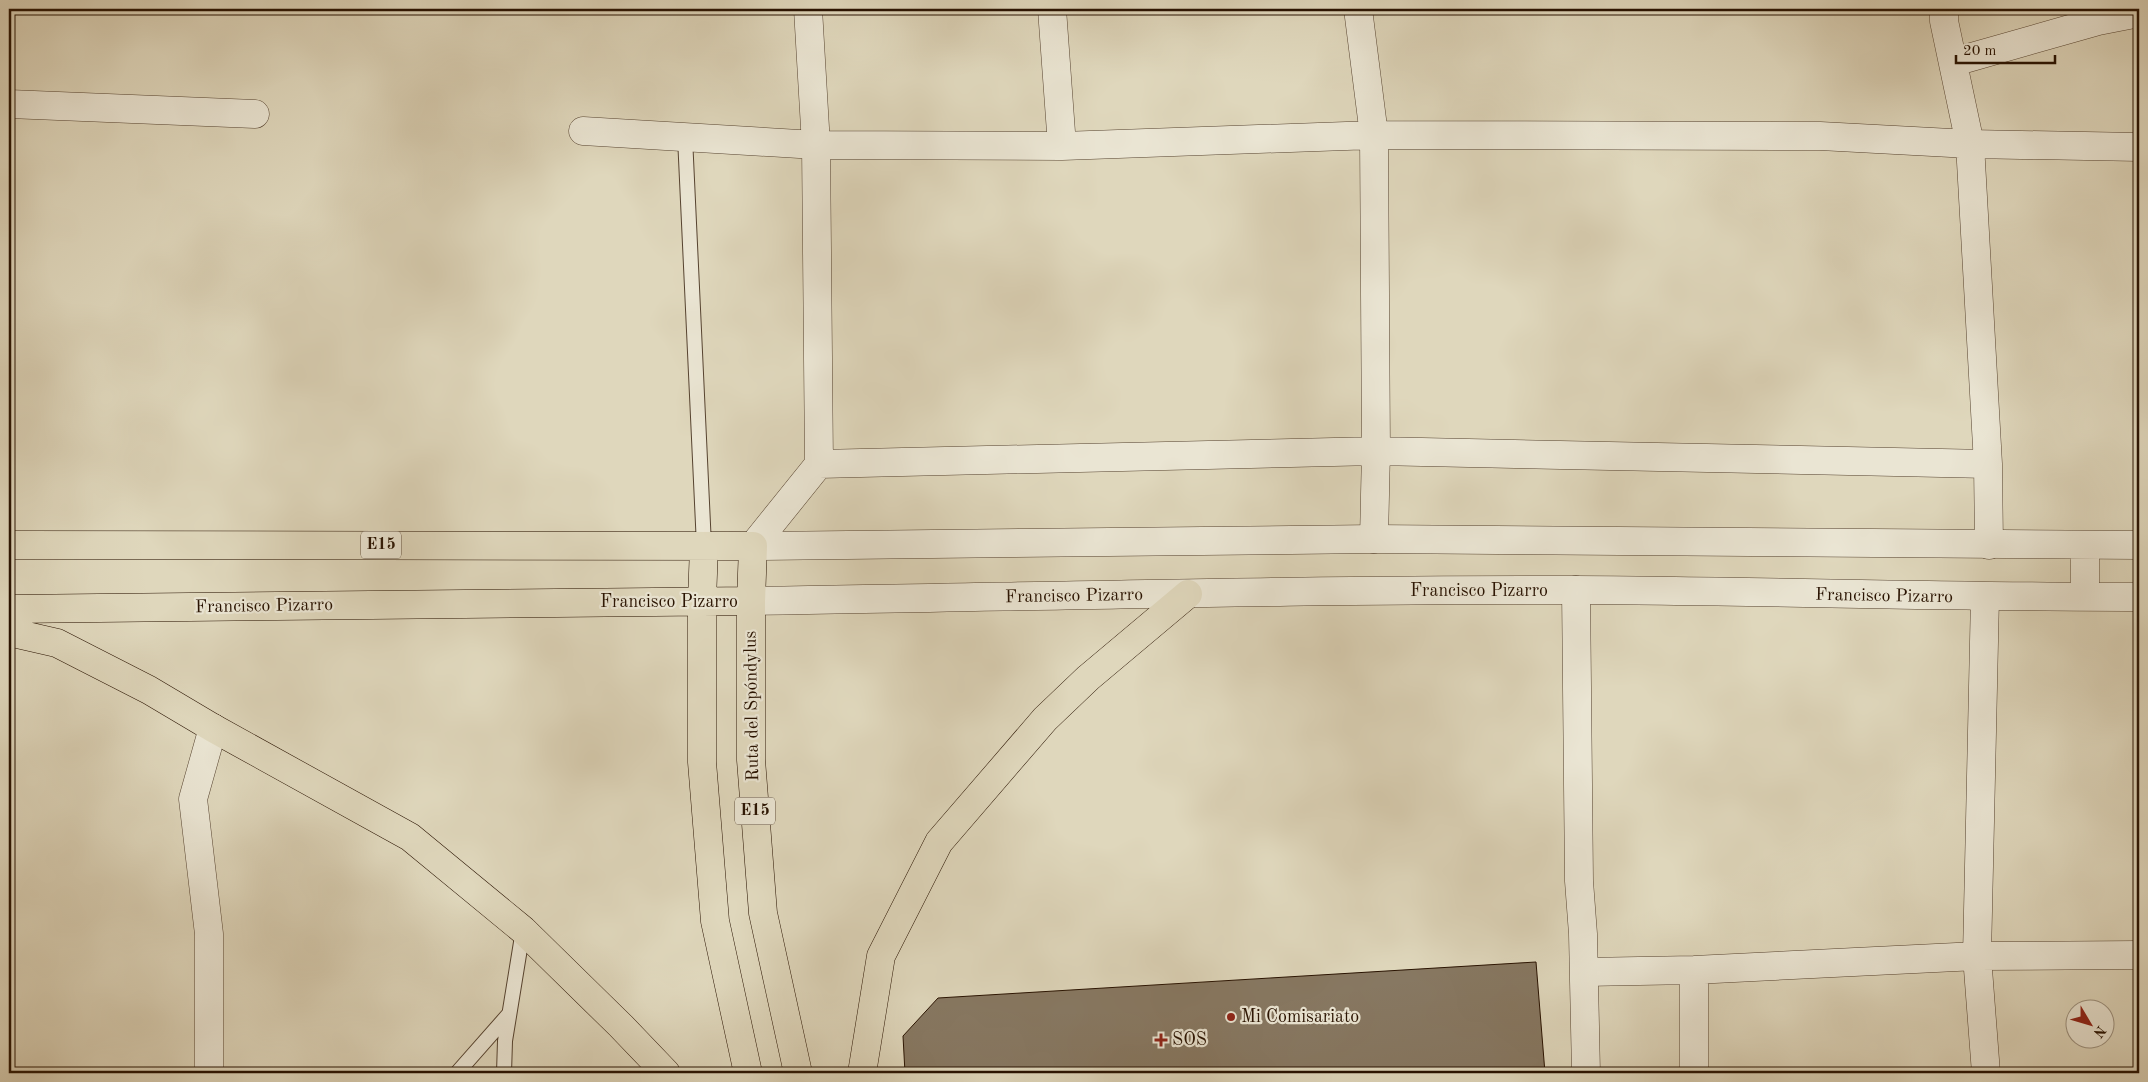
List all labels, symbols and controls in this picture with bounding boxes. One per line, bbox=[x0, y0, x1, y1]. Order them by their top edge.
scale bar bbox=[1956, 32, 2054, 64]
text: 20 m bbox=[1963, 44, 1997, 59]
road number: E15 bbox=[361, 532, 401, 558]
street label: Francisco Pizarro bbox=[1410, 582, 1548, 600]
street label: Francisco Pizarro bbox=[1005, 586, 1143, 606]
street label: Francisco Pizarro bbox=[1815, 586, 1953, 606]
street label: Francisco Pizarro bbox=[600, 593, 738, 611]
street label: Francisco Pizarro bbox=[195, 596, 333, 616]
street label: Ruta del Spóndylus bbox=[742, 630, 762, 781]
road number: E15 bbox=[735, 798, 775, 824]
north arrow bbox=[2066, 1000, 2116, 1050]
place label: Mi Comisariato bbox=[1241, 1008, 1359, 1026]
marker: Mi Comisariato bbox=[1225, 1011, 1237, 1023]
text: N bbox=[2090, 1023, 2108, 1040]
place label: SOS bbox=[1172, 1031, 1207, 1049]
marker: SOS bbox=[1154, 1033, 1168, 1047]

